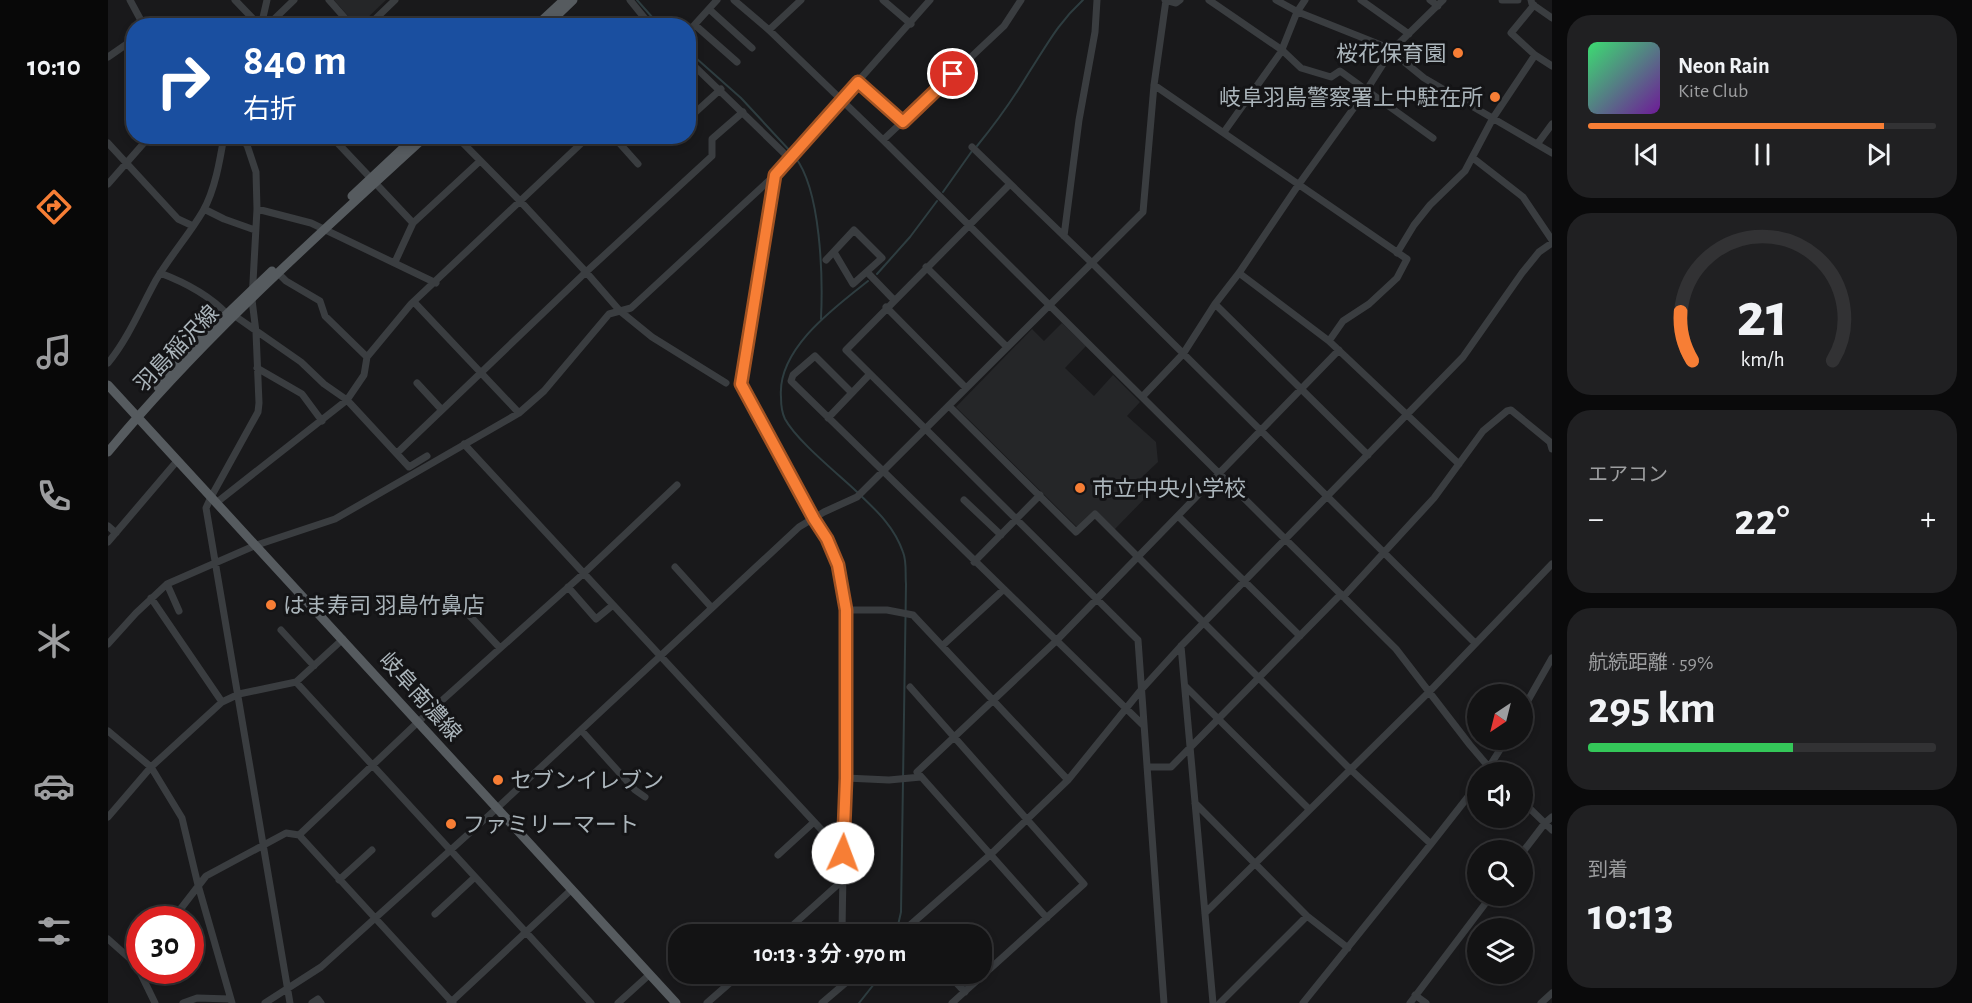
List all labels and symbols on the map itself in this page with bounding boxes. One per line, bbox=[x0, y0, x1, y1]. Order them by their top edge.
place label: 桜花保育園 bbox=[1336, 42, 1446, 65]
marker: 桜花保育園 bbox=[1451, 46, 1465, 60]
pin bbox=[927, 48, 978, 99]
place label: 岐阜羽島警察署上中駐在所 bbox=[1219, 86, 1483, 109]
marker: 岐阜羽島警察署上中駐在所 bbox=[1488, 90, 1502, 104]
street label: 羽島稲沢線 bbox=[130, 301, 223, 396]
place label: 市立中央小学校 bbox=[1092, 477, 1246, 500]
marker: 市立中央小学校 bbox=[1073, 481, 1087, 495]
place label: はま寿司 羽島竹鼻店 bbox=[283, 594, 485, 617]
marker: はま寿司 羽島竹鼻店 bbox=[264, 598, 278, 612]
street label: 岐阜南濃線 bbox=[375, 648, 466, 745]
north arrow bbox=[1467, 684, 1533, 750]
place label: セブンイレブン bbox=[510, 769, 664, 792]
marker: セブンイレブン bbox=[491, 773, 505, 787]
place label: ファミリーマート bbox=[463, 814, 639, 836]
marker: ファミリーマート bbox=[444, 817, 458, 831]
position arrow bbox=[811, 821, 875, 885]
speed limit sign: 30 bbox=[126, 906, 204, 984]

